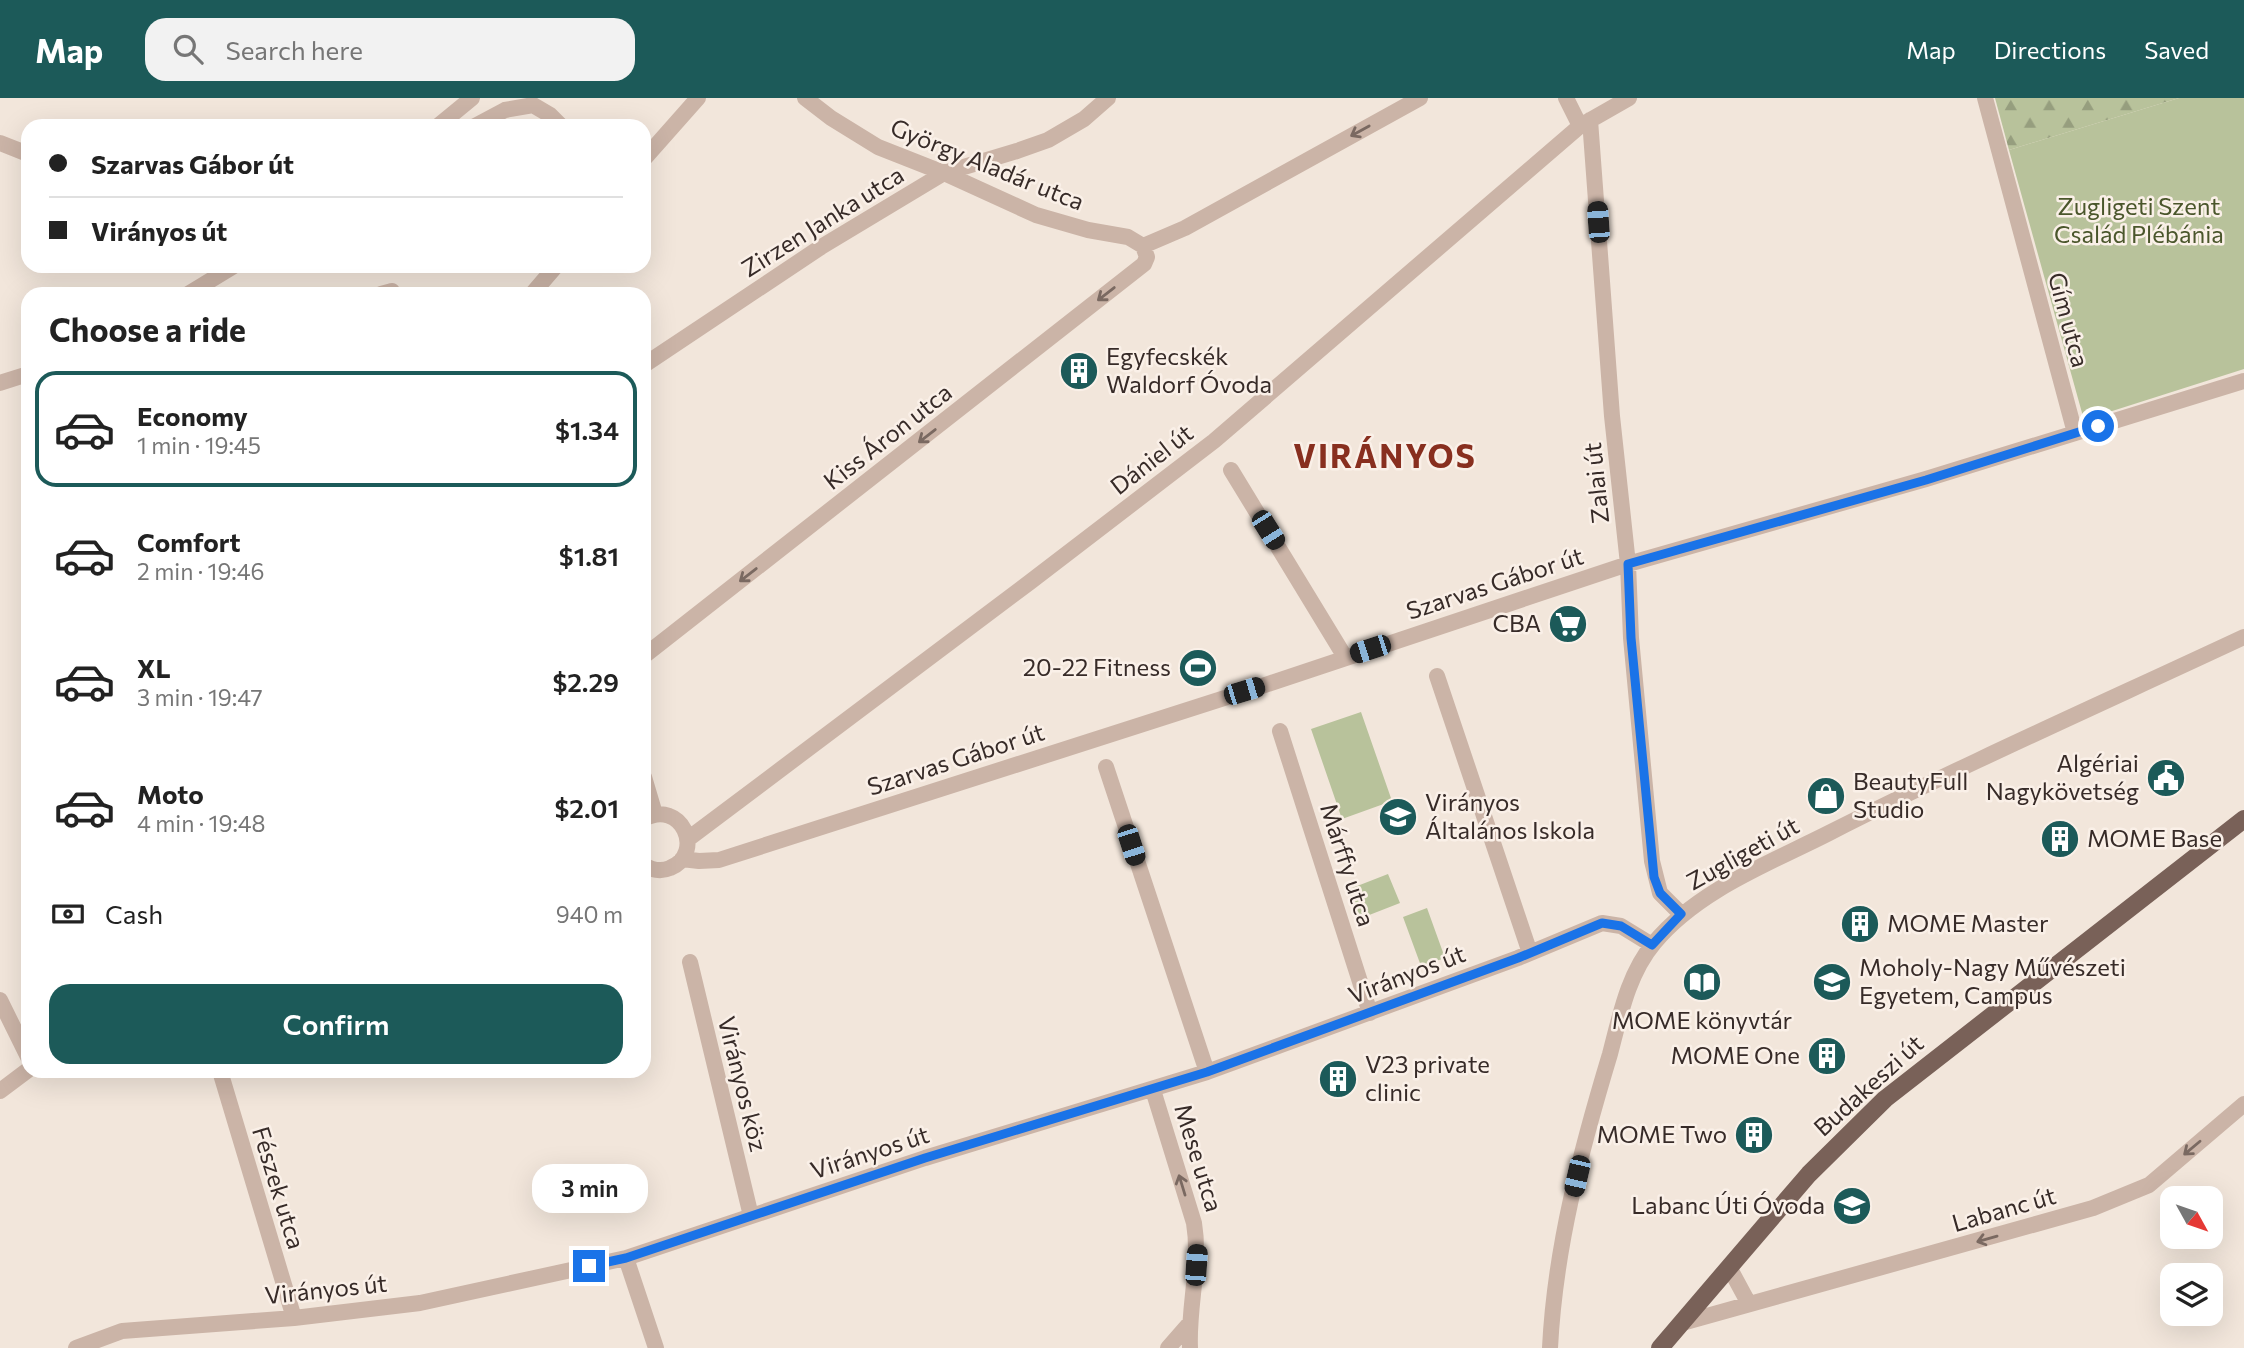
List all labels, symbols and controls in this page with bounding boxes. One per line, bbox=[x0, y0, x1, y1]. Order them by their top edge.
search box bbox=[145, 18, 635, 81]
text: Map bbox=[35, 29, 103, 70]
icon: search bbox=[169, 30, 207, 68]
text: Search here bbox=[225, 34, 363, 65]
text: Map bbox=[1906, 35, 1956, 64]
text: Directions bbox=[1994, 35, 2106, 64]
text: Saved bbox=[2144, 35, 2209, 64]
street label: György Aladár utca bbox=[887, 112, 1089, 216]
one-way arrow bbox=[1350, 125, 1371, 138]
text: Szarvas Gábor út bbox=[91, 148, 294, 179]
street label: Zirzen Janka utca bbox=[736, 159, 909, 282]
park label: Zugligeti Szent Család Plébánia bbox=[2054, 191, 2224, 248]
car bbox=[1587, 200, 1610, 244]
text: Virányos út bbox=[91, 215, 227, 246]
street label: Gím utca bbox=[2043, 269, 2096, 370]
one-way arrow bbox=[1097, 287, 1115, 302]
text: Choose a ride bbox=[49, 309, 246, 349]
place label: Egyfecskék Waldorf Óvoda bbox=[1106, 341, 1272, 398]
building icon: Egyfecskék Waldorf Óvoda bbox=[1058, 350, 1100, 392]
street label: Kiss Áron utca bbox=[817, 377, 957, 495]
icon: car bbox=[53, 398, 116, 461]
text: Economy bbox=[137, 400, 248, 431]
route start bbox=[2082, 410, 2114, 442]
text: $1.34 bbox=[555, 414, 619, 445]
street label: Dániel út bbox=[1104, 418, 1198, 500]
one-way arrow bbox=[919, 428, 937, 443]
text: 1 min · 19:45 bbox=[137, 431, 261, 459]
district label: VIRÁNYOS bbox=[1293, 435, 1477, 475]
street label: Zalai út bbox=[1577, 441, 1614, 525]
car bbox=[1248, 507, 1289, 553]
icon: car bbox=[53, 524, 116, 587]
text: Comfort bbox=[137, 526, 240, 557]
text: $1.81 bbox=[559, 540, 619, 571]
street label: Szarvas Gábor út bbox=[1402, 540, 1587, 625]
text: 2 min · 19:46 bbox=[137, 557, 265, 585]
one-way arrow bbox=[739, 568, 757, 583]
supermarket icon: CBA bbox=[1547, 603, 1589, 645]
place label: CBA bbox=[1493, 608, 1541, 637]
car bbox=[1347, 633, 1394, 665]
sports icon: 20-22 Fitness bbox=[1177, 647, 1219, 689]
icon: car bbox=[53, 650, 116, 713]
text: XL bbox=[137, 652, 171, 683]
place label: 20-22 Fitness bbox=[1023, 652, 1171, 681]
text: $2.29 bbox=[552, 666, 619, 697]
car bbox=[1221, 675, 1268, 707]
text: 3 min · 19:47 bbox=[137, 683, 263, 711]
street label: Szarvas Gábor út bbox=[863, 716, 1048, 801]
place label: Algériai Nagykövetség bbox=[1986, 748, 2139, 805]
public building icon: Algériai Nagykövetség bbox=[2145, 757, 2187, 799]
place label: BeautyFull Studio bbox=[1853, 766, 1968, 823]
shop icon: BeautyFull Studio bbox=[1805, 775, 1847, 817]
icon: car bbox=[53, 776, 116, 839]
text: Moto bbox=[137, 778, 204, 809]
place label: Virányos Általános Iskola bbox=[1425, 787, 1595, 844]
text: $2.01 bbox=[555, 792, 619, 823]
school or university icon: Virányos Általános Iskola bbox=[1377, 796, 1419, 838]
street label: Márffy utca bbox=[1315, 799, 1382, 930]
text: 4 min · 19:48 bbox=[137, 809, 266, 837]
street label: Zugligeti út bbox=[1681, 810, 1804, 895]
building icon: MOME Base bbox=[2039, 818, 2081, 860]
car bbox=[1115, 822, 1148, 868]
place label: MOME Base bbox=[2087, 823, 2222, 852]
icon: cash bbox=[49, 895, 87, 933]
text: Cash bbox=[105, 898, 163, 929]
text: 940 m bbox=[556, 900, 623, 928]
building icon: MOME Master bbox=[1839, 903, 1881, 945]
place label: MOME Master bbox=[1887, 908, 2049, 937]
street label: Virányos út bbox=[1344, 938, 1469, 1009]
place label: Moholy-Nagy Művészeti Egyetem, Campus bbox=[1859, 952, 2126, 1009]
library icon: MOME könyvtár bbox=[1681, 961, 1723, 1003]
school or university icon: Moholy-Nagy Művészeti Egyetem, Campus bbox=[1811, 961, 1853, 1003]
button: Confirm bbox=[49, 984, 623, 1064]
place label: MOME könyvtár bbox=[1612, 1005, 1793, 1034]
street label: Virányos köz bbox=[713, 1013, 774, 1154]
street label: Budakeszi út bbox=[1807, 1028, 1929, 1142]
building icon: MOME One bbox=[1806, 1035, 1848, 1077]
place label: MOME One bbox=[1670, 1040, 1800, 1069]
place label: V23 private clinic bbox=[1365, 1049, 1490, 1106]
building icon: V23 private clinic bbox=[1317, 1058, 1359, 1100]
street label: Mese utca bbox=[1169, 1100, 1230, 1215]
building icon: MOME Two bbox=[1733, 1114, 1775, 1156]
street label: Virányos út bbox=[807, 1119, 933, 1184]
place label: MOME Two bbox=[1597, 1119, 1727, 1148]
street label: Fészek utca bbox=[247, 1123, 312, 1252]
one-way arrow bbox=[2183, 1140, 2201, 1156]
car bbox=[1563, 1153, 1592, 1199]
callout: 3 min bbox=[531, 1164, 647, 1214]
text: 3 min bbox=[561, 1174, 619, 1202]
one-way arrow bbox=[1175, 1174, 1188, 1196]
street label: Labanc út bbox=[1948, 1180, 2059, 1237]
school or university icon: Labanc Úti Óvoda bbox=[1831, 1185, 1873, 1227]
north arrow bbox=[2160, 1186, 2222, 1250]
map controls bbox=[2160, 1186, 2223, 1326]
place label: Labanc Úti Óvoda bbox=[1631, 1190, 1825, 1219]
one-way arrow bbox=[1976, 1233, 1998, 1246]
car bbox=[1185, 1243, 1208, 1287]
route end bbox=[573, 1250, 605, 1282]
button: layers bbox=[2160, 1263, 2223, 1326]
street label: Virányos út bbox=[263, 1268, 389, 1309]

